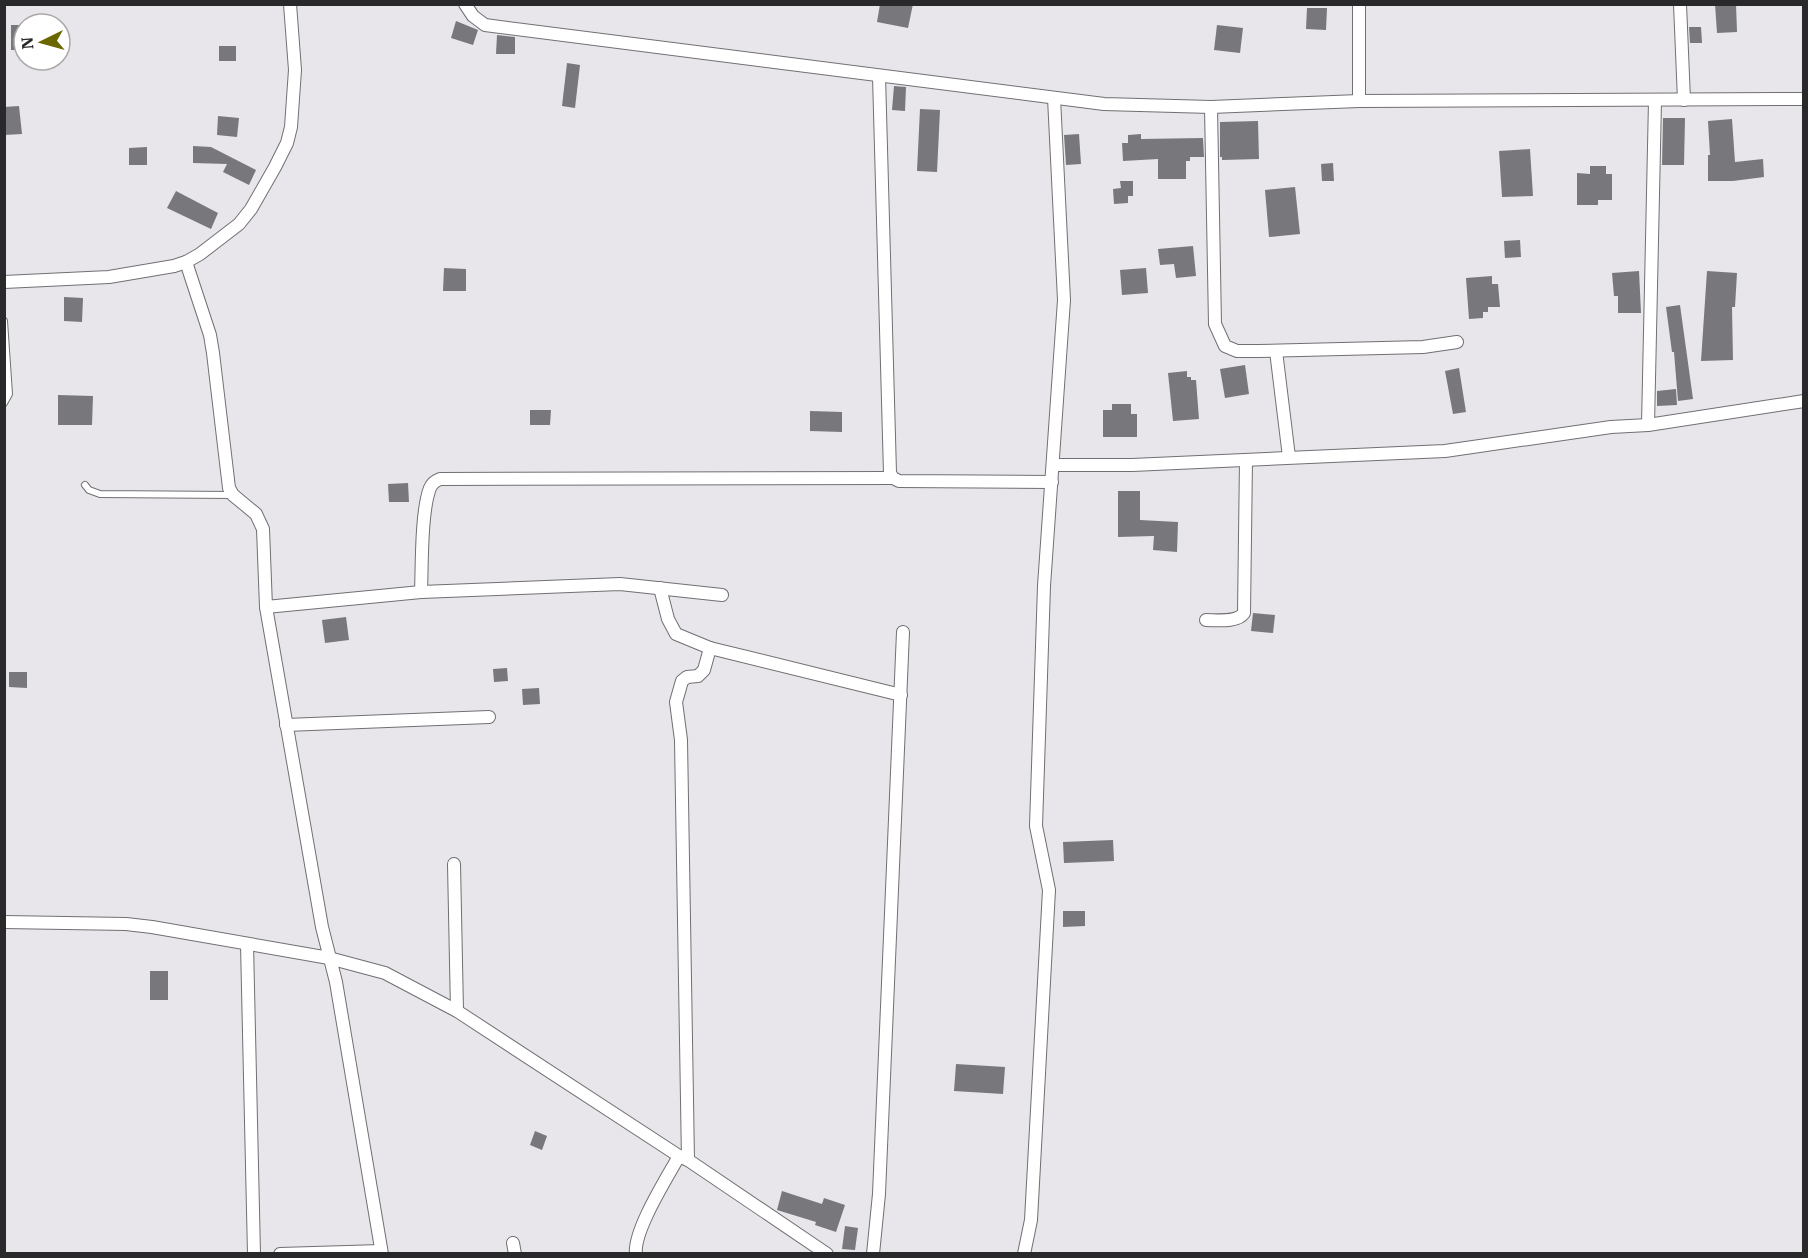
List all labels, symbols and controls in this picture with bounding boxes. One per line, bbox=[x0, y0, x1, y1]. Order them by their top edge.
north arrow bbox=[12, 12, 72, 72]
text: N bbox=[17, 36, 38, 50]

